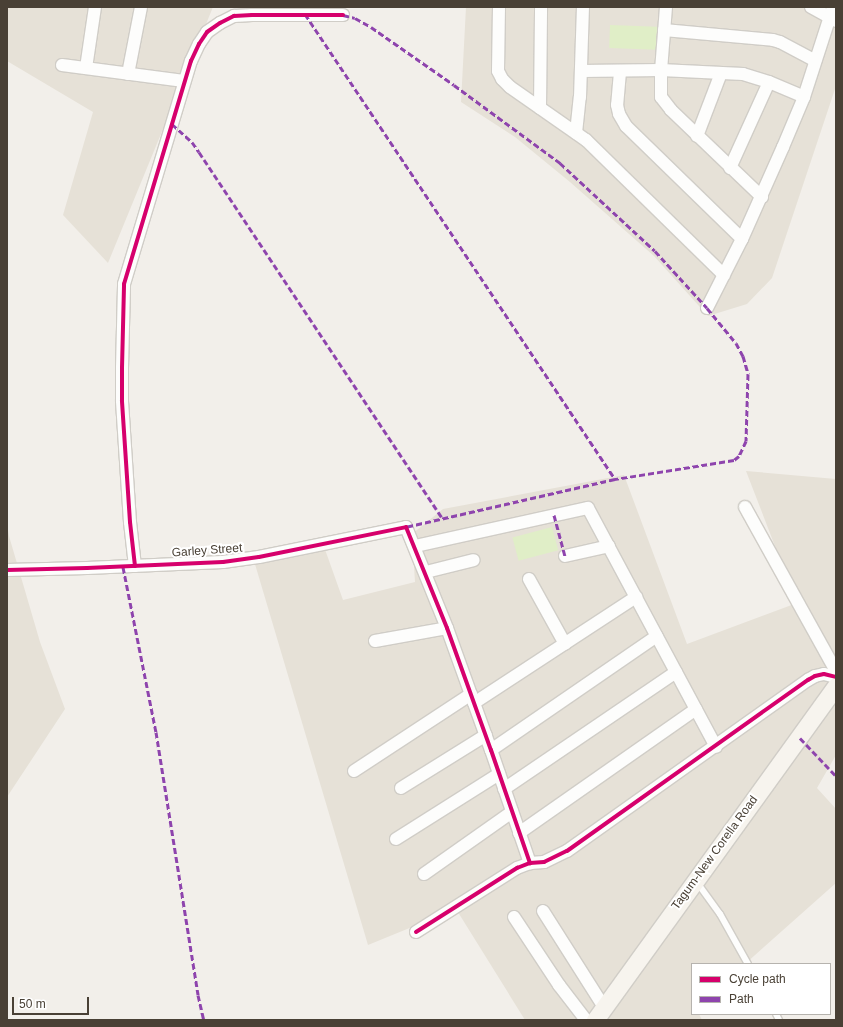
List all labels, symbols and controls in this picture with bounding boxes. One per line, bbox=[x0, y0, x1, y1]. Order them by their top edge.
street label: Garley Street bbox=[171, 541, 243, 561]
street label: Tagum-New Corella Road bbox=[669, 793, 761, 913]
legend bbox=[691, 963, 831, 1015]
text: Cycle path bbox=[729, 972, 786, 986]
scale bar bbox=[14, 989, 91, 1015]
text: Path bbox=[729, 992, 754, 1006]
text: 50 m bbox=[19, 997, 46, 1011]

